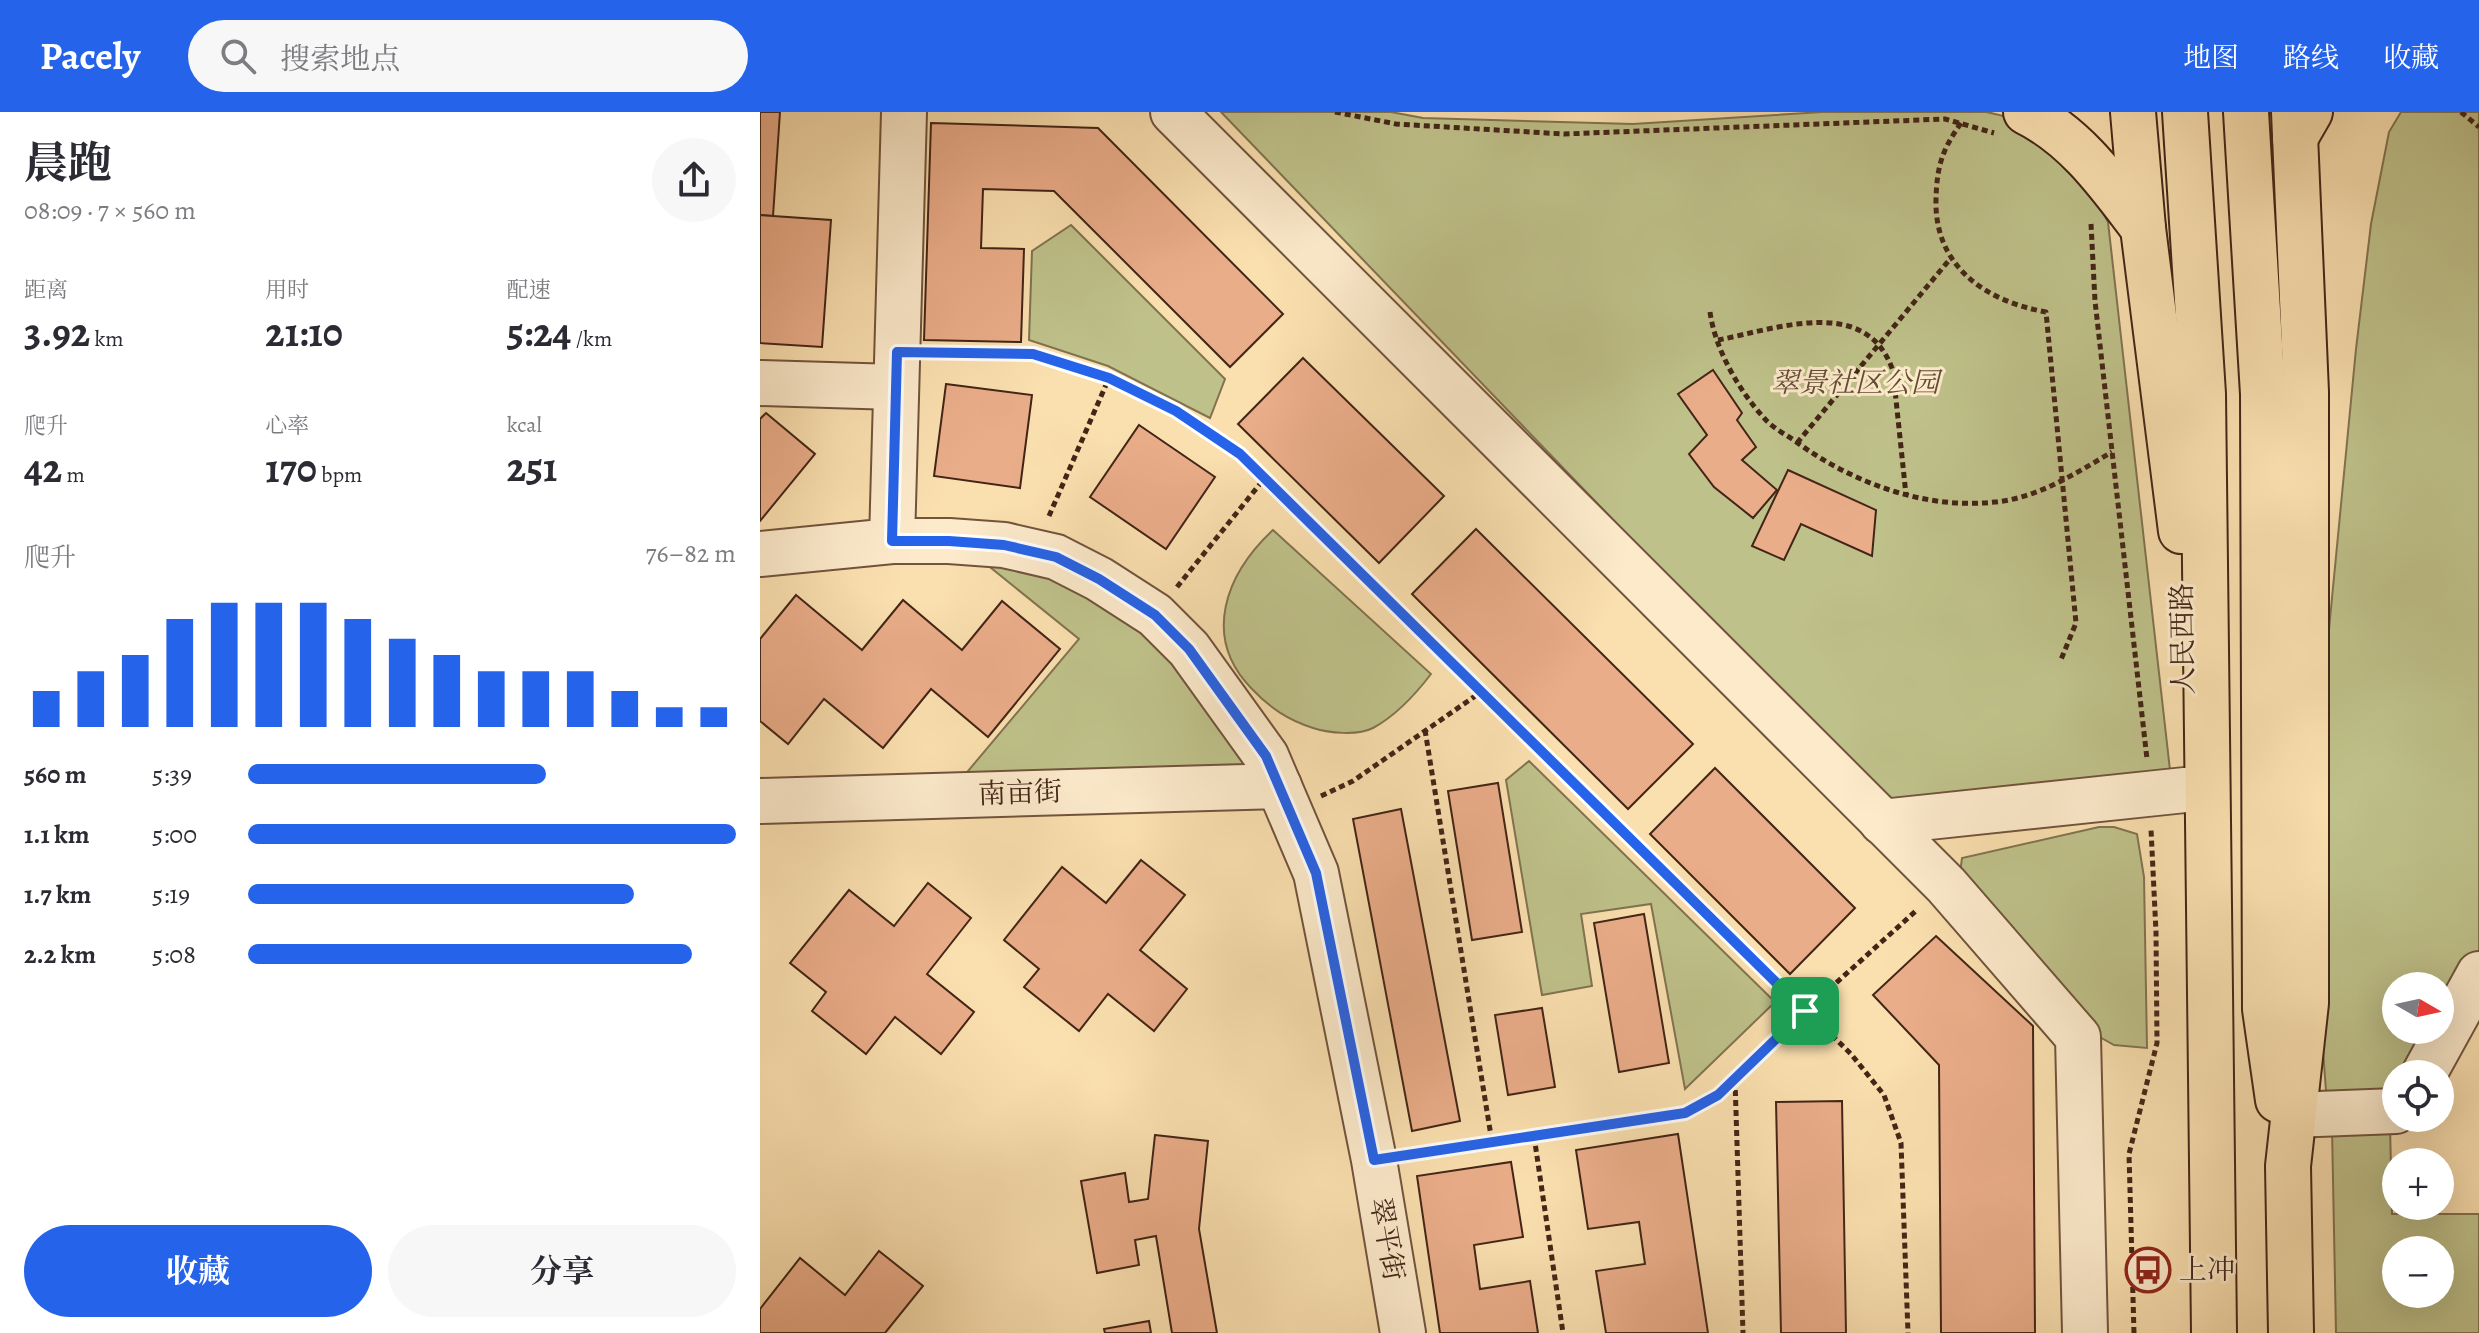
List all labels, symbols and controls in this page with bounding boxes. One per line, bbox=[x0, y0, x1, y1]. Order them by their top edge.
search box bbox=[188, 20, 748, 92]
text: Pacely bbox=[40, 30, 140, 82]
icon: search bbox=[216, 34, 260, 78]
text: 搜索地点 bbox=[280, 39, 400, 79]
text: 地图 bbox=[2183, 39, 2239, 77]
text: 路线 bbox=[2283, 39, 2339, 77]
text: 收藏 bbox=[2383, 39, 2439, 77]
text: 晨跑 bbox=[24, 133, 112, 193]
button: share bbox=[652, 138, 736, 222]
text: 08:09 · 7 × 560 m bbox=[24, 193, 196, 228]
text: 距离 bbox=[24, 275, 68, 305]
text: 用时 bbox=[265, 275, 309, 305]
text: 配速 bbox=[507, 275, 551, 305]
text: 3.92 bbox=[24, 305, 90, 360]
text: 21:10 bbox=[265, 305, 343, 360]
text: 5:24 bbox=[507, 305, 571, 360]
text: km bbox=[90, 324, 124, 354]
text: /km bbox=[571, 324, 612, 354]
park label: 翠景社区公园 bbox=[1771, 364, 1943, 402]
text: kcal bbox=[507, 410, 542, 440]
text: 爬升 bbox=[24, 411, 68, 441]
text: 心率 bbox=[265, 411, 309, 441]
text: 251 bbox=[507, 440, 557, 495]
text: 42 bbox=[24, 441, 62, 496]
text: 170 bbox=[265, 441, 317, 496]
text: m bbox=[62, 460, 85, 490]
text: bpm bbox=[317, 460, 362, 490]
text: 76–82 m bbox=[646, 536, 736, 571]
text: 爬升 bbox=[24, 540, 76, 575]
street label: 人民西路 bbox=[2163, 583, 2203, 695]
text: 560 m bbox=[24, 757, 87, 792]
text: 5:39 bbox=[152, 757, 192, 792]
street label: 南亩街 bbox=[977, 773, 1063, 813]
text: 1.1 km bbox=[24, 817, 90, 852]
text: 5:00 bbox=[152, 817, 197, 852]
text: 1.7 km bbox=[24, 877, 91, 912]
text: 5:19 bbox=[152, 877, 190, 912]
text: 2.2 km bbox=[24, 937, 96, 972]
text: 5:08 bbox=[152, 937, 196, 972]
north arrow bbox=[2382, 972, 2454, 1044]
map controls bbox=[2382, 972, 2454, 1308]
pin bbox=[1771, 977, 1839, 1045]
icon: arrive bbox=[1783, 989, 1827, 1033]
button: locate bbox=[2382, 1060, 2454, 1132]
button: + bbox=[2382, 1148, 2454, 1220]
street label: 翠平街 bbox=[1361, 1194, 1413, 1284]
button: 收藏 bbox=[24, 1225, 372, 1317]
button: 分享 bbox=[388, 1225, 736, 1317]
button: − bbox=[2382, 1236, 2454, 1308]
bus stop icon: 上冲 bbox=[2124, 1246, 2172, 1294]
place label: 上冲 bbox=[2179, 1251, 2235, 1289]

